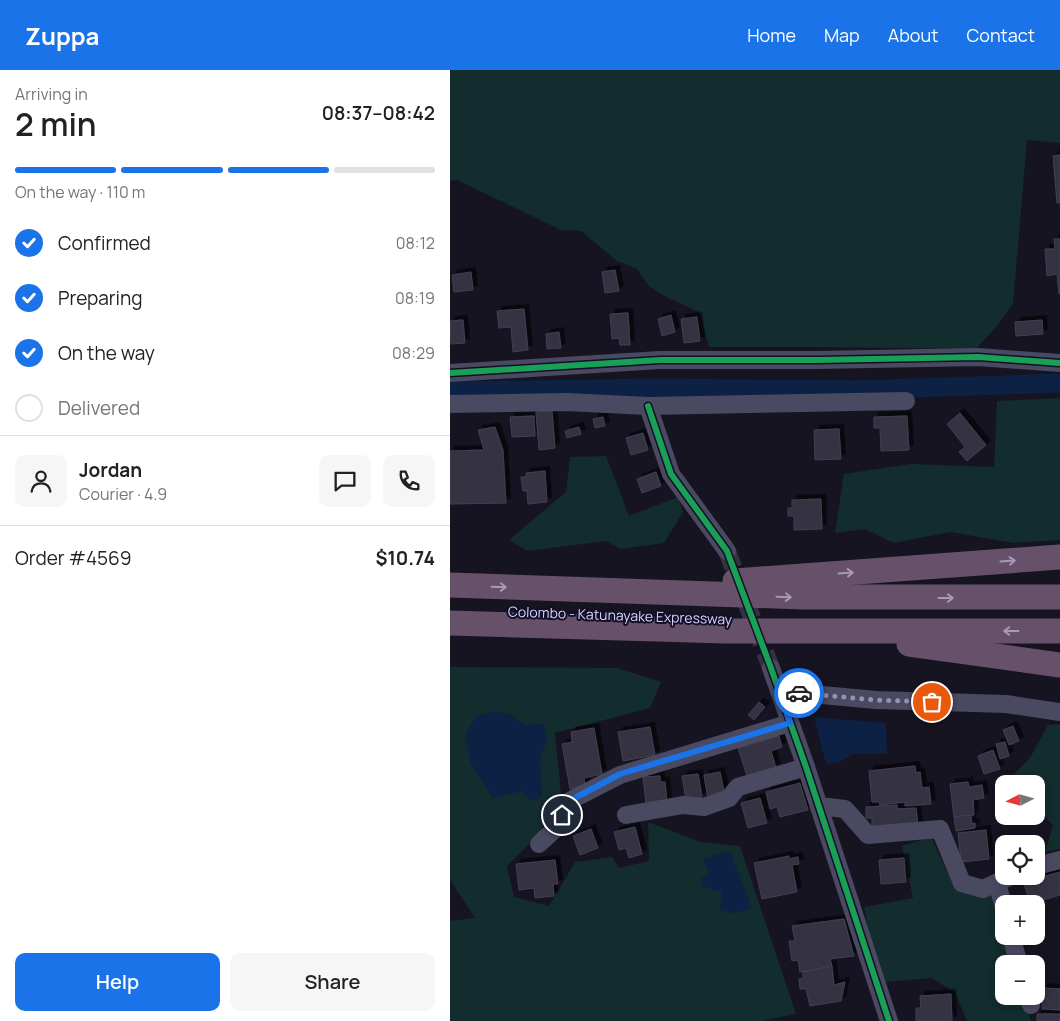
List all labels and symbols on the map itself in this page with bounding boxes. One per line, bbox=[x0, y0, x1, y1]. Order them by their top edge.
one-way arrow bbox=[1000, 556, 1016, 565]
one-way arrow bbox=[838, 568, 854, 577]
one-way arrow bbox=[490, 582, 506, 592]
one-way arrow bbox=[775, 592, 791, 601]
one-way arrow bbox=[938, 593, 954, 603]
street label: Colombo - Katunayake Expressway bbox=[508, 602, 733, 628]
one-way arrow bbox=[1004, 626, 1020, 636]
courier bbox=[774, 668, 824, 718]
pin bbox=[911, 681, 953, 723]
north arrow bbox=[995, 775, 1045, 825]
pin bbox=[541, 794, 583, 836]

